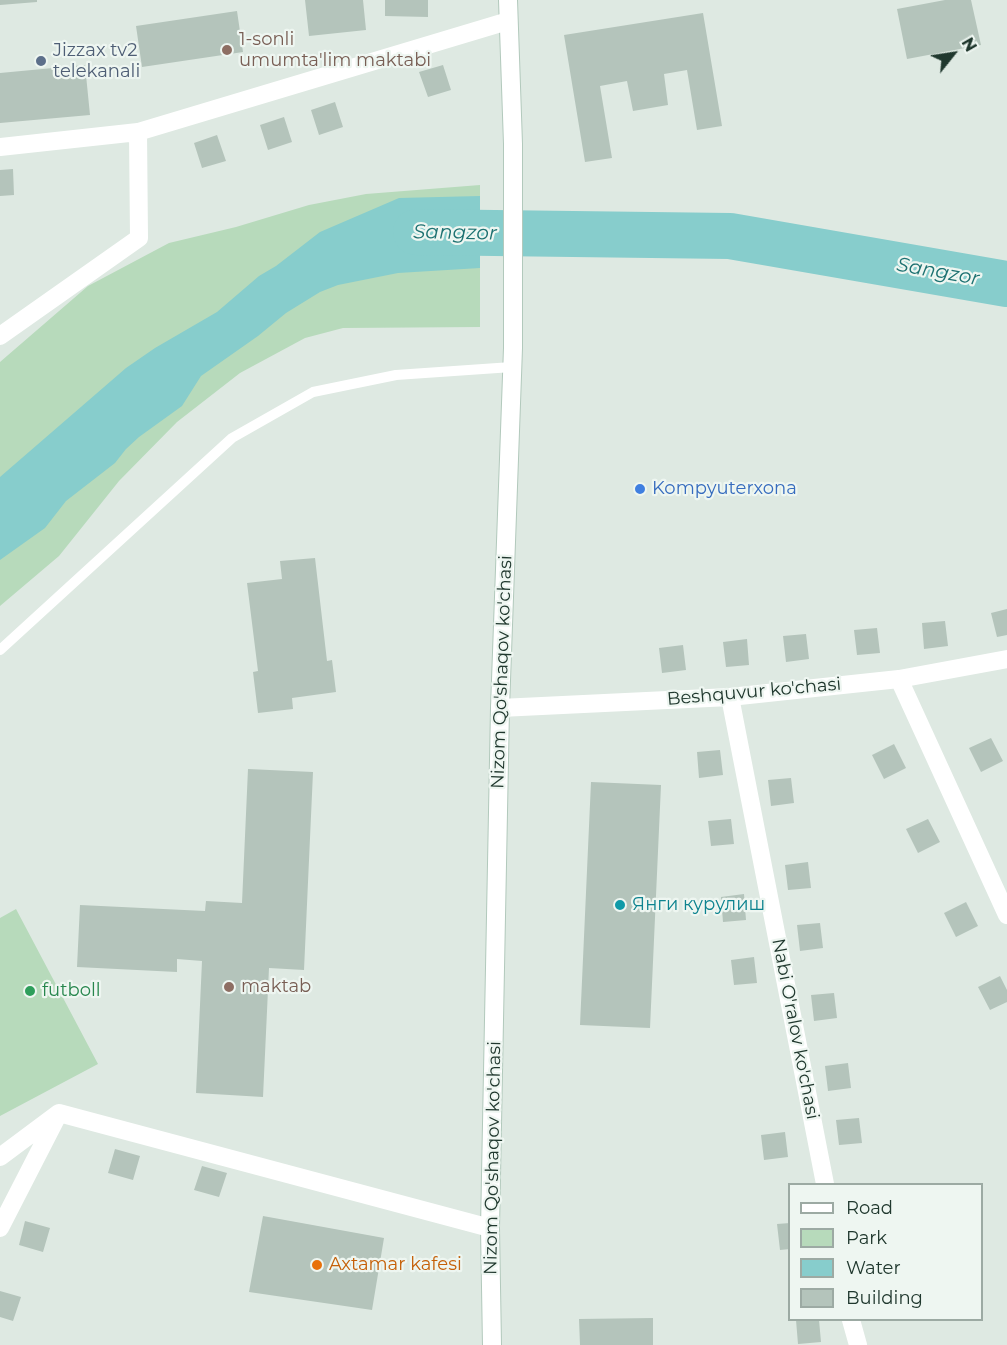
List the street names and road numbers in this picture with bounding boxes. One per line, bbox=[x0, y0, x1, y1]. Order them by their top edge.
street label: Nizom Qo'shaqov ko'chasi bbox=[487, 555, 517, 789]
street label: Beshquvur ko'chasi bbox=[666, 674, 842, 710]
street label: Nabi O'ralov ko'chasi bbox=[767, 937, 823, 1121]
street label: Nizom Qo'shaqov ko'chasi bbox=[480, 1041, 506, 1275]

